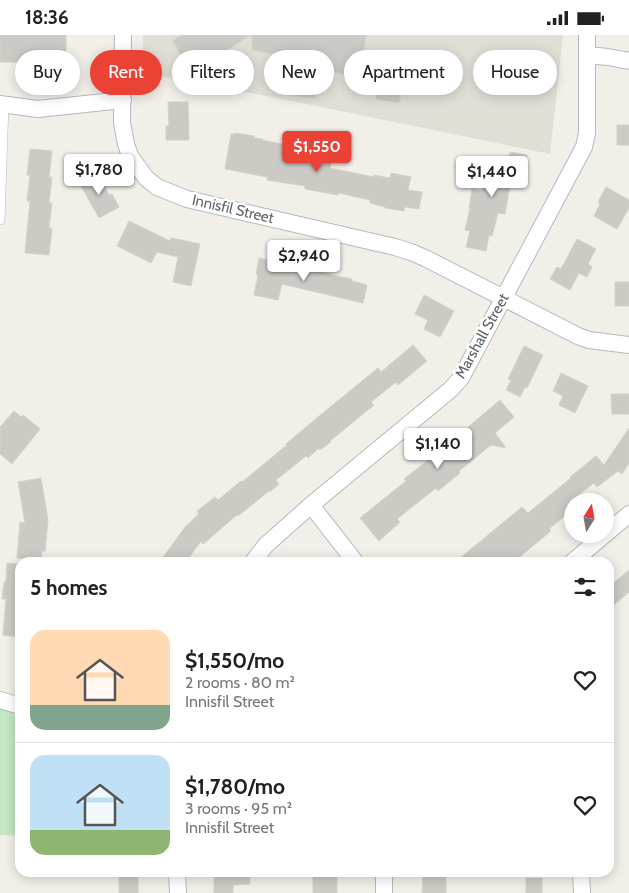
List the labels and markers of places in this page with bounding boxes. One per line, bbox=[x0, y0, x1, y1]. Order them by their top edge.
pin: $1,550 bbox=[276, 131, 358, 173]
pin: $1,780 bbox=[58, 154, 140, 196]
pin: $1,440 bbox=[451, 155, 533, 198]
pin: $2,940 bbox=[263, 239, 345, 282]
pin: $1,140 bbox=[397, 427, 479, 470]

